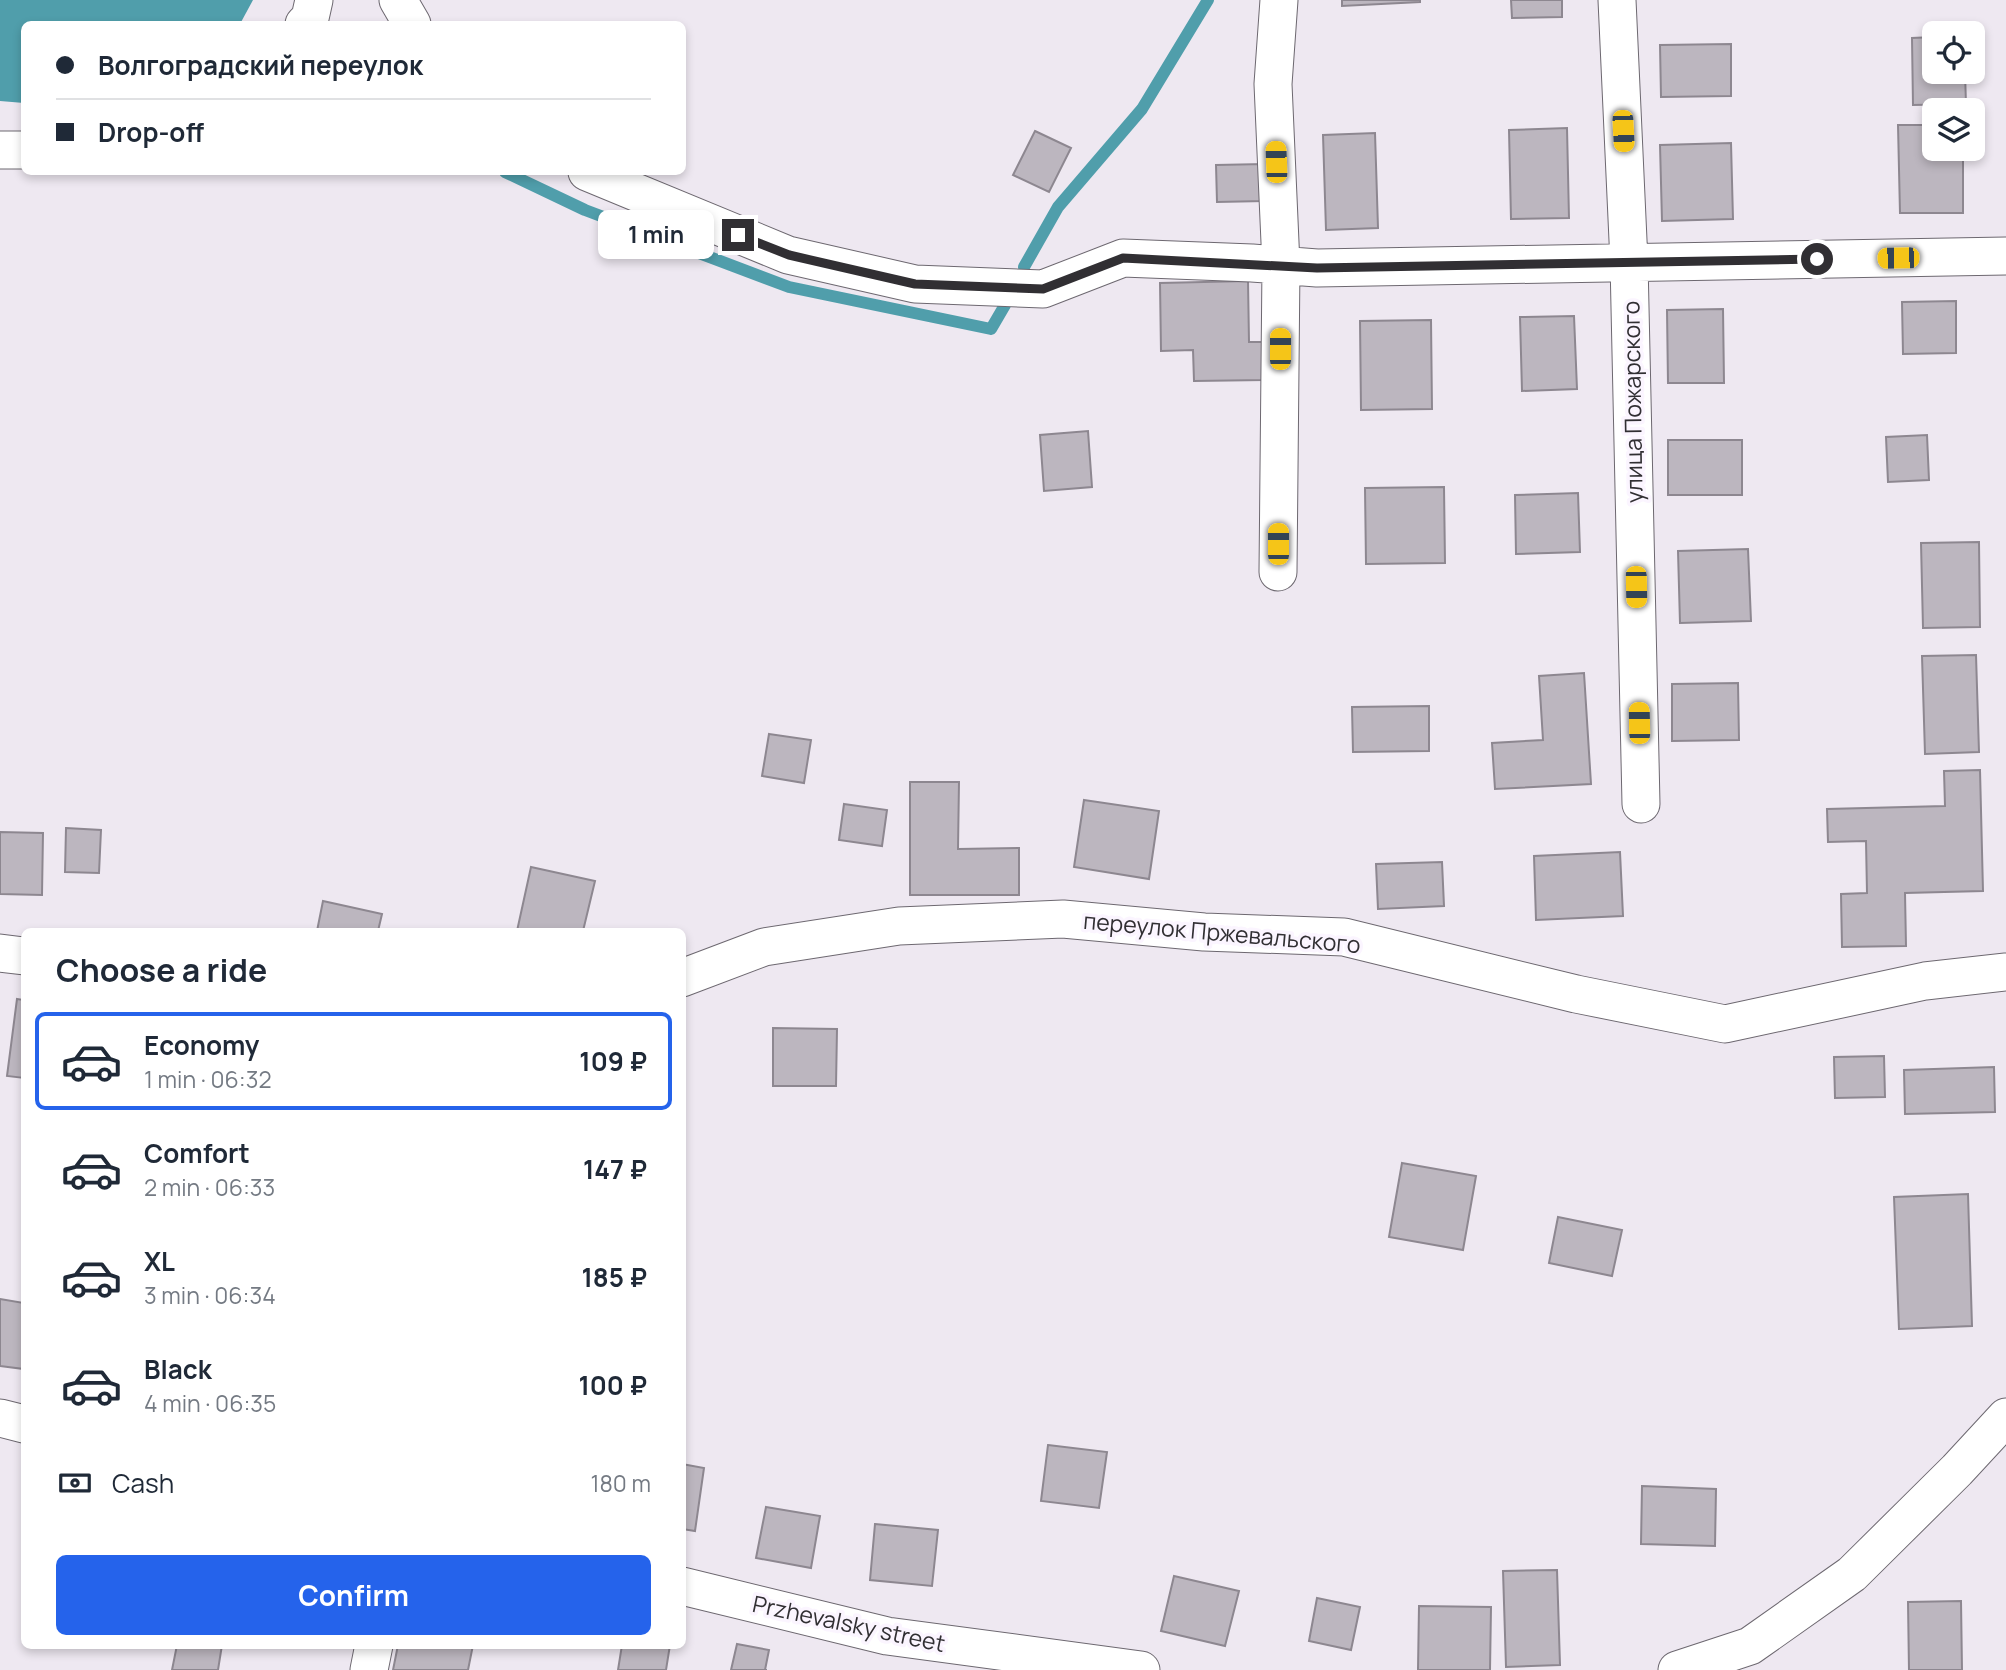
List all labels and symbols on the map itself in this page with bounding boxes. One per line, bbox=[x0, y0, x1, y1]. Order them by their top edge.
car bbox=[1612, 109, 1635, 153]
car bbox=[1265, 141, 1288, 183]
callout: 1 min bbox=[598, 210, 714, 260]
route end bbox=[722, 219, 754, 251]
route start bbox=[1801, 243, 1833, 275]
car bbox=[1877, 247, 1920, 269]
street label: улица Пожарского bbox=[1614, 301, 1650, 503]
car bbox=[1270, 328, 1291, 370]
car bbox=[1268, 523, 1289, 565]
car bbox=[1626, 566, 1647, 608]
car bbox=[1629, 702, 1650, 744]
street label: переулок Пржевальского bbox=[1082, 904, 1362, 960]
street label: Przhevalsky street bbox=[750, 1587, 948, 1659]

